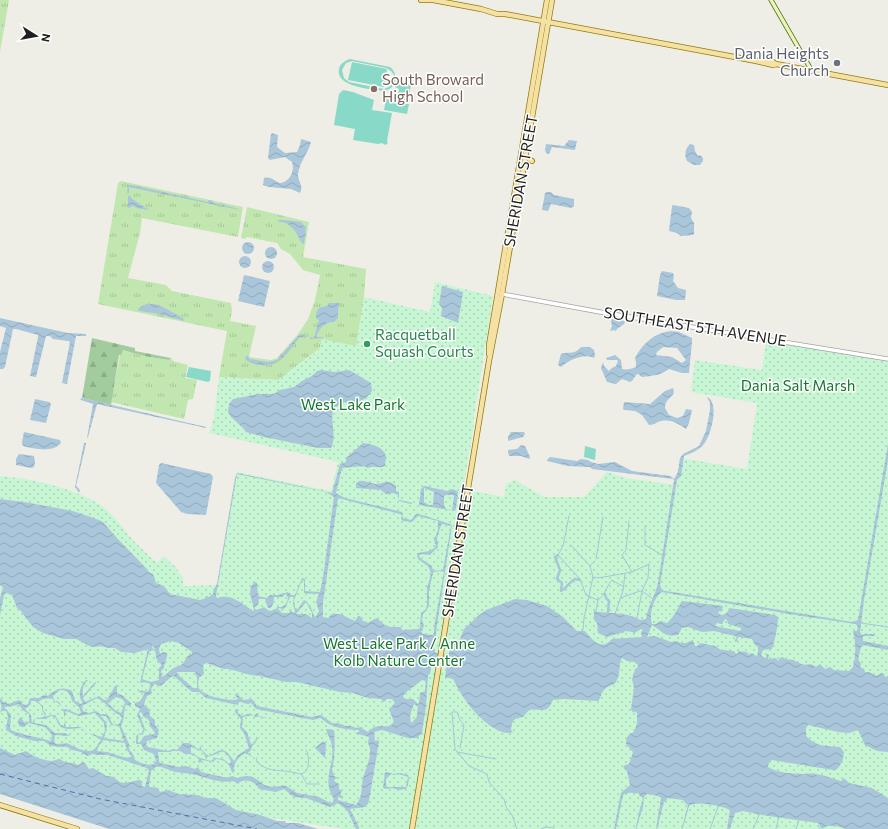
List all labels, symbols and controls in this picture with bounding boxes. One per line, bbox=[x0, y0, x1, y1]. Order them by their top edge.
north arrow bbox=[16, 16, 56, 56]
text: N bbox=[39, 33, 53, 43]
place label: Dania Heights Church bbox=[734, 44, 829, 79]
marker: Dania Heights Church bbox=[832, 58, 842, 68]
place label: South Broward High School bbox=[382, 70, 484, 105]
marker: South Broward High School bbox=[369, 84, 379, 94]
street label: SHERIDAN STREET bbox=[500, 113, 541, 248]
street label: SOUTHEAST 5TH AVENUE bbox=[602, 303, 788, 349]
place label: Racquetball Squash Courts bbox=[375, 325, 474, 360]
marker: Racquetball Squash Courts bbox=[362, 339, 372, 349]
park label: Dania Salt Marsh bbox=[741, 376, 855, 394]
park label: West Lake Park bbox=[301, 395, 405, 413]
street label: SHERIDAN STREET bbox=[438, 483, 476, 618]
park label: West Lake Park / Anne Kolb Nature Center bbox=[323, 634, 475, 669]

